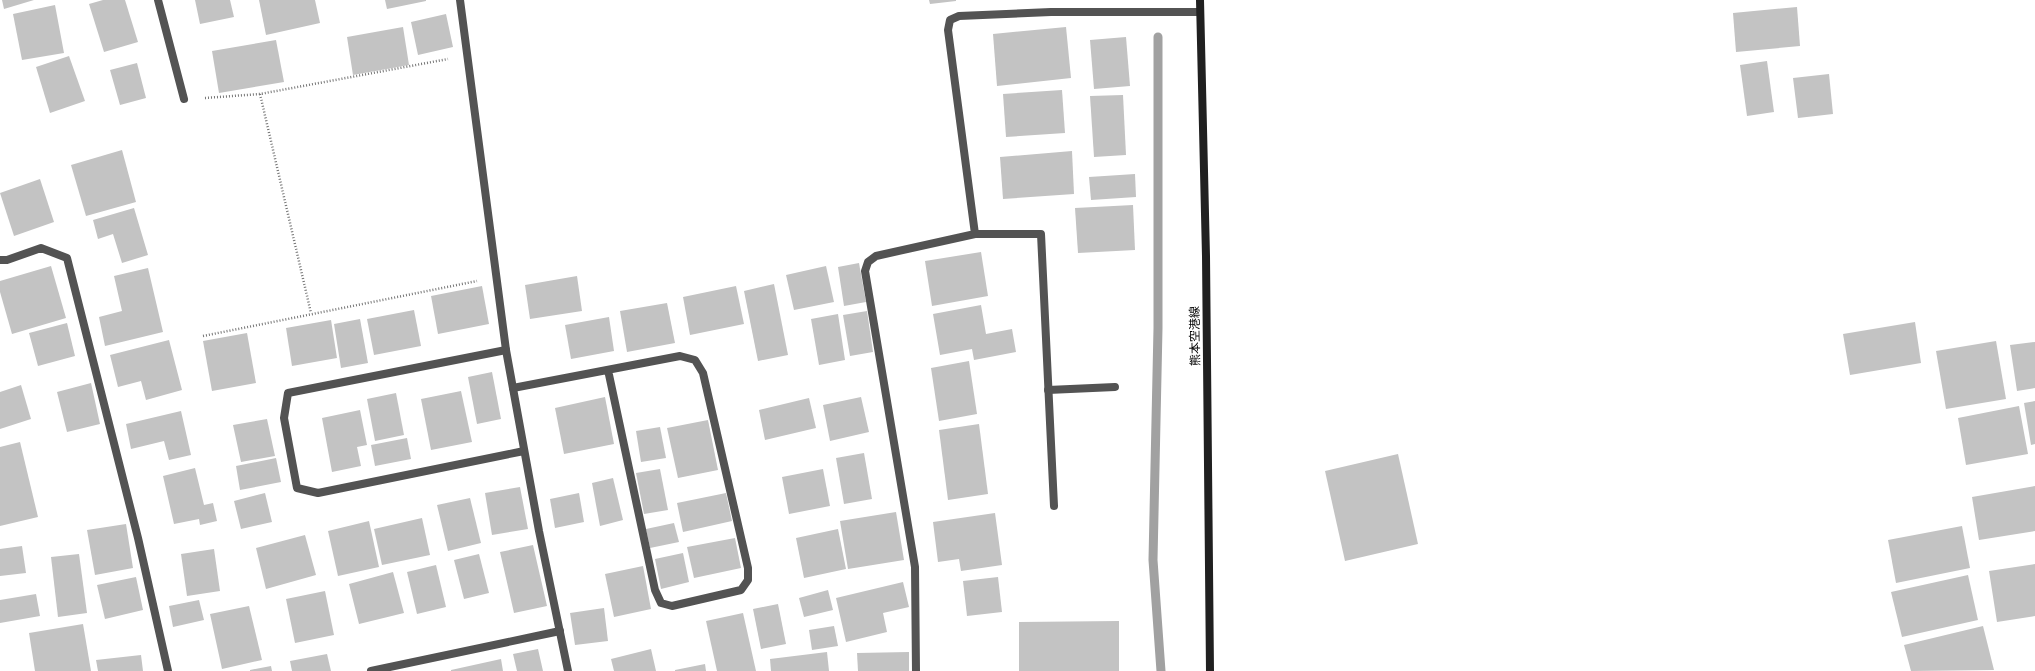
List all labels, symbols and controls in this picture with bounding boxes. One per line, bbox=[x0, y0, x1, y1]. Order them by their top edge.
street label: 熊本空港線 bbox=[1187, 306, 1203, 366]

